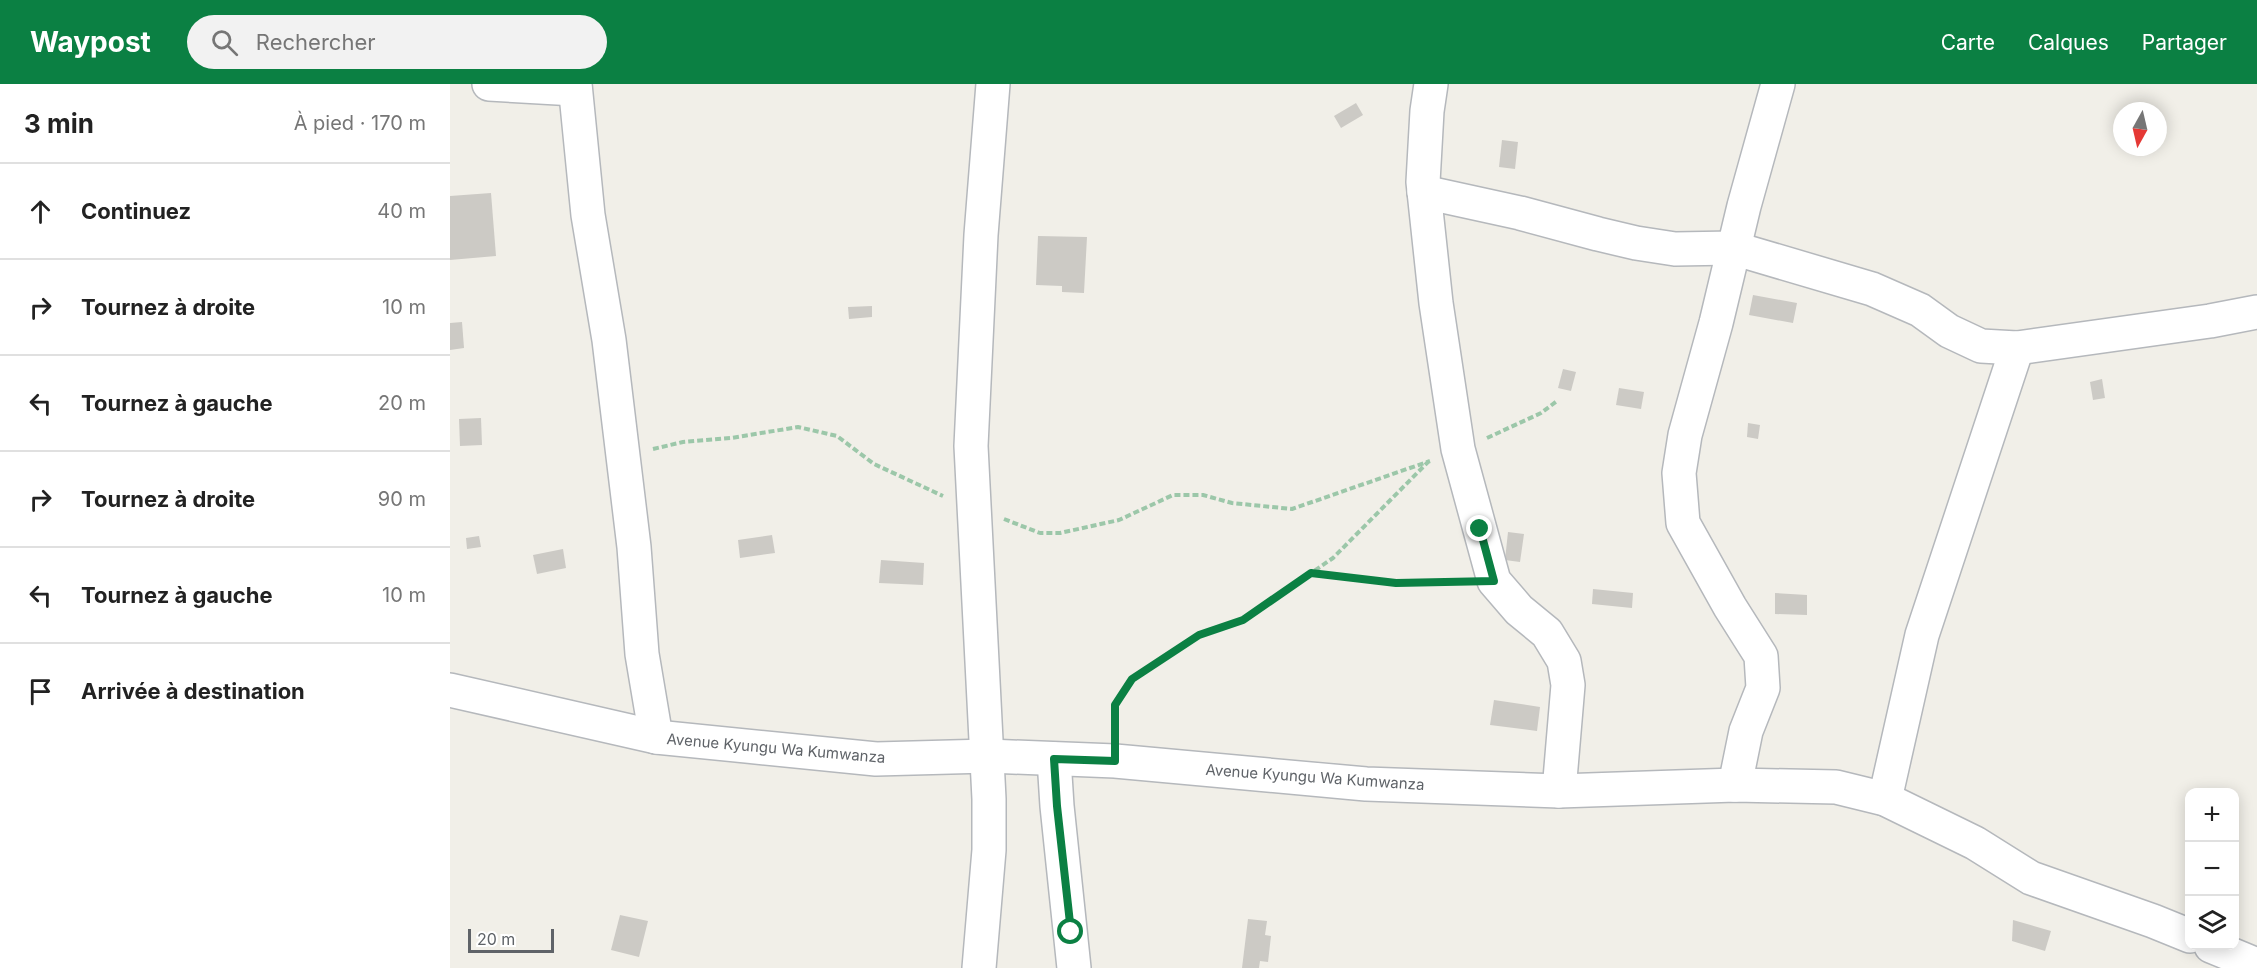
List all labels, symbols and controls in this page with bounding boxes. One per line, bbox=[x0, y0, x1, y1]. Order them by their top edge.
search box bbox=[187, 15, 607, 69]
text: Waypost bbox=[30, 25, 151, 59]
icon: search bbox=[208, 26, 241, 59]
text: Rechercher bbox=[256, 29, 376, 55]
text: Carte bbox=[1941, 30, 1995, 55]
text: Calques bbox=[2028, 30, 2109, 55]
text: Partager bbox=[2142, 30, 2227, 55]
north arrow bbox=[2113, 102, 2167, 156]
text: 3 min bbox=[24, 108, 94, 139]
text: À pied · 170 m bbox=[294, 111, 426, 135]
icon: ahead bbox=[24, 195, 57, 228]
text: Continuez bbox=[81, 198, 191, 224]
text: 40 m bbox=[377, 199, 426, 223]
icon: right bbox=[24, 291, 57, 324]
text: Tournez à droite bbox=[81, 294, 255, 320]
text: 10 m bbox=[382, 295, 426, 319]
icon: left bbox=[24, 387, 57, 420]
text: Tournez à gauche bbox=[81, 390, 273, 416]
text: 20 m bbox=[378, 391, 426, 415]
icon: right bbox=[24, 483, 57, 516]
text: Tournez à droite bbox=[81, 486, 255, 512]
text: 90 m bbox=[378, 487, 426, 511]
route end bbox=[1466, 515, 1492, 541]
icon: left bbox=[24, 579, 57, 612]
text: Tournez à gauche bbox=[81, 582, 273, 608]
text: 10 m bbox=[382, 583, 426, 607]
icon: arrive bbox=[24, 675, 57, 708]
text: Arrivée à destination bbox=[81, 678, 305, 704]
street label: Avenue Kyungu Wa Kumwanza bbox=[666, 729, 886, 767]
street label: Avenue Kyungu Wa Kumwanza bbox=[1205, 760, 1425, 794]
map controls bbox=[2185, 788, 2239, 950]
button: + bbox=[2185, 788, 2239, 842]
button: − bbox=[2185, 842, 2239, 896]
button: layers bbox=[2185, 896, 2239, 950]
route start bbox=[1057, 918, 1083, 944]
scale bar bbox=[468, 926, 554, 954]
text: 20 m bbox=[477, 929, 515, 949]

